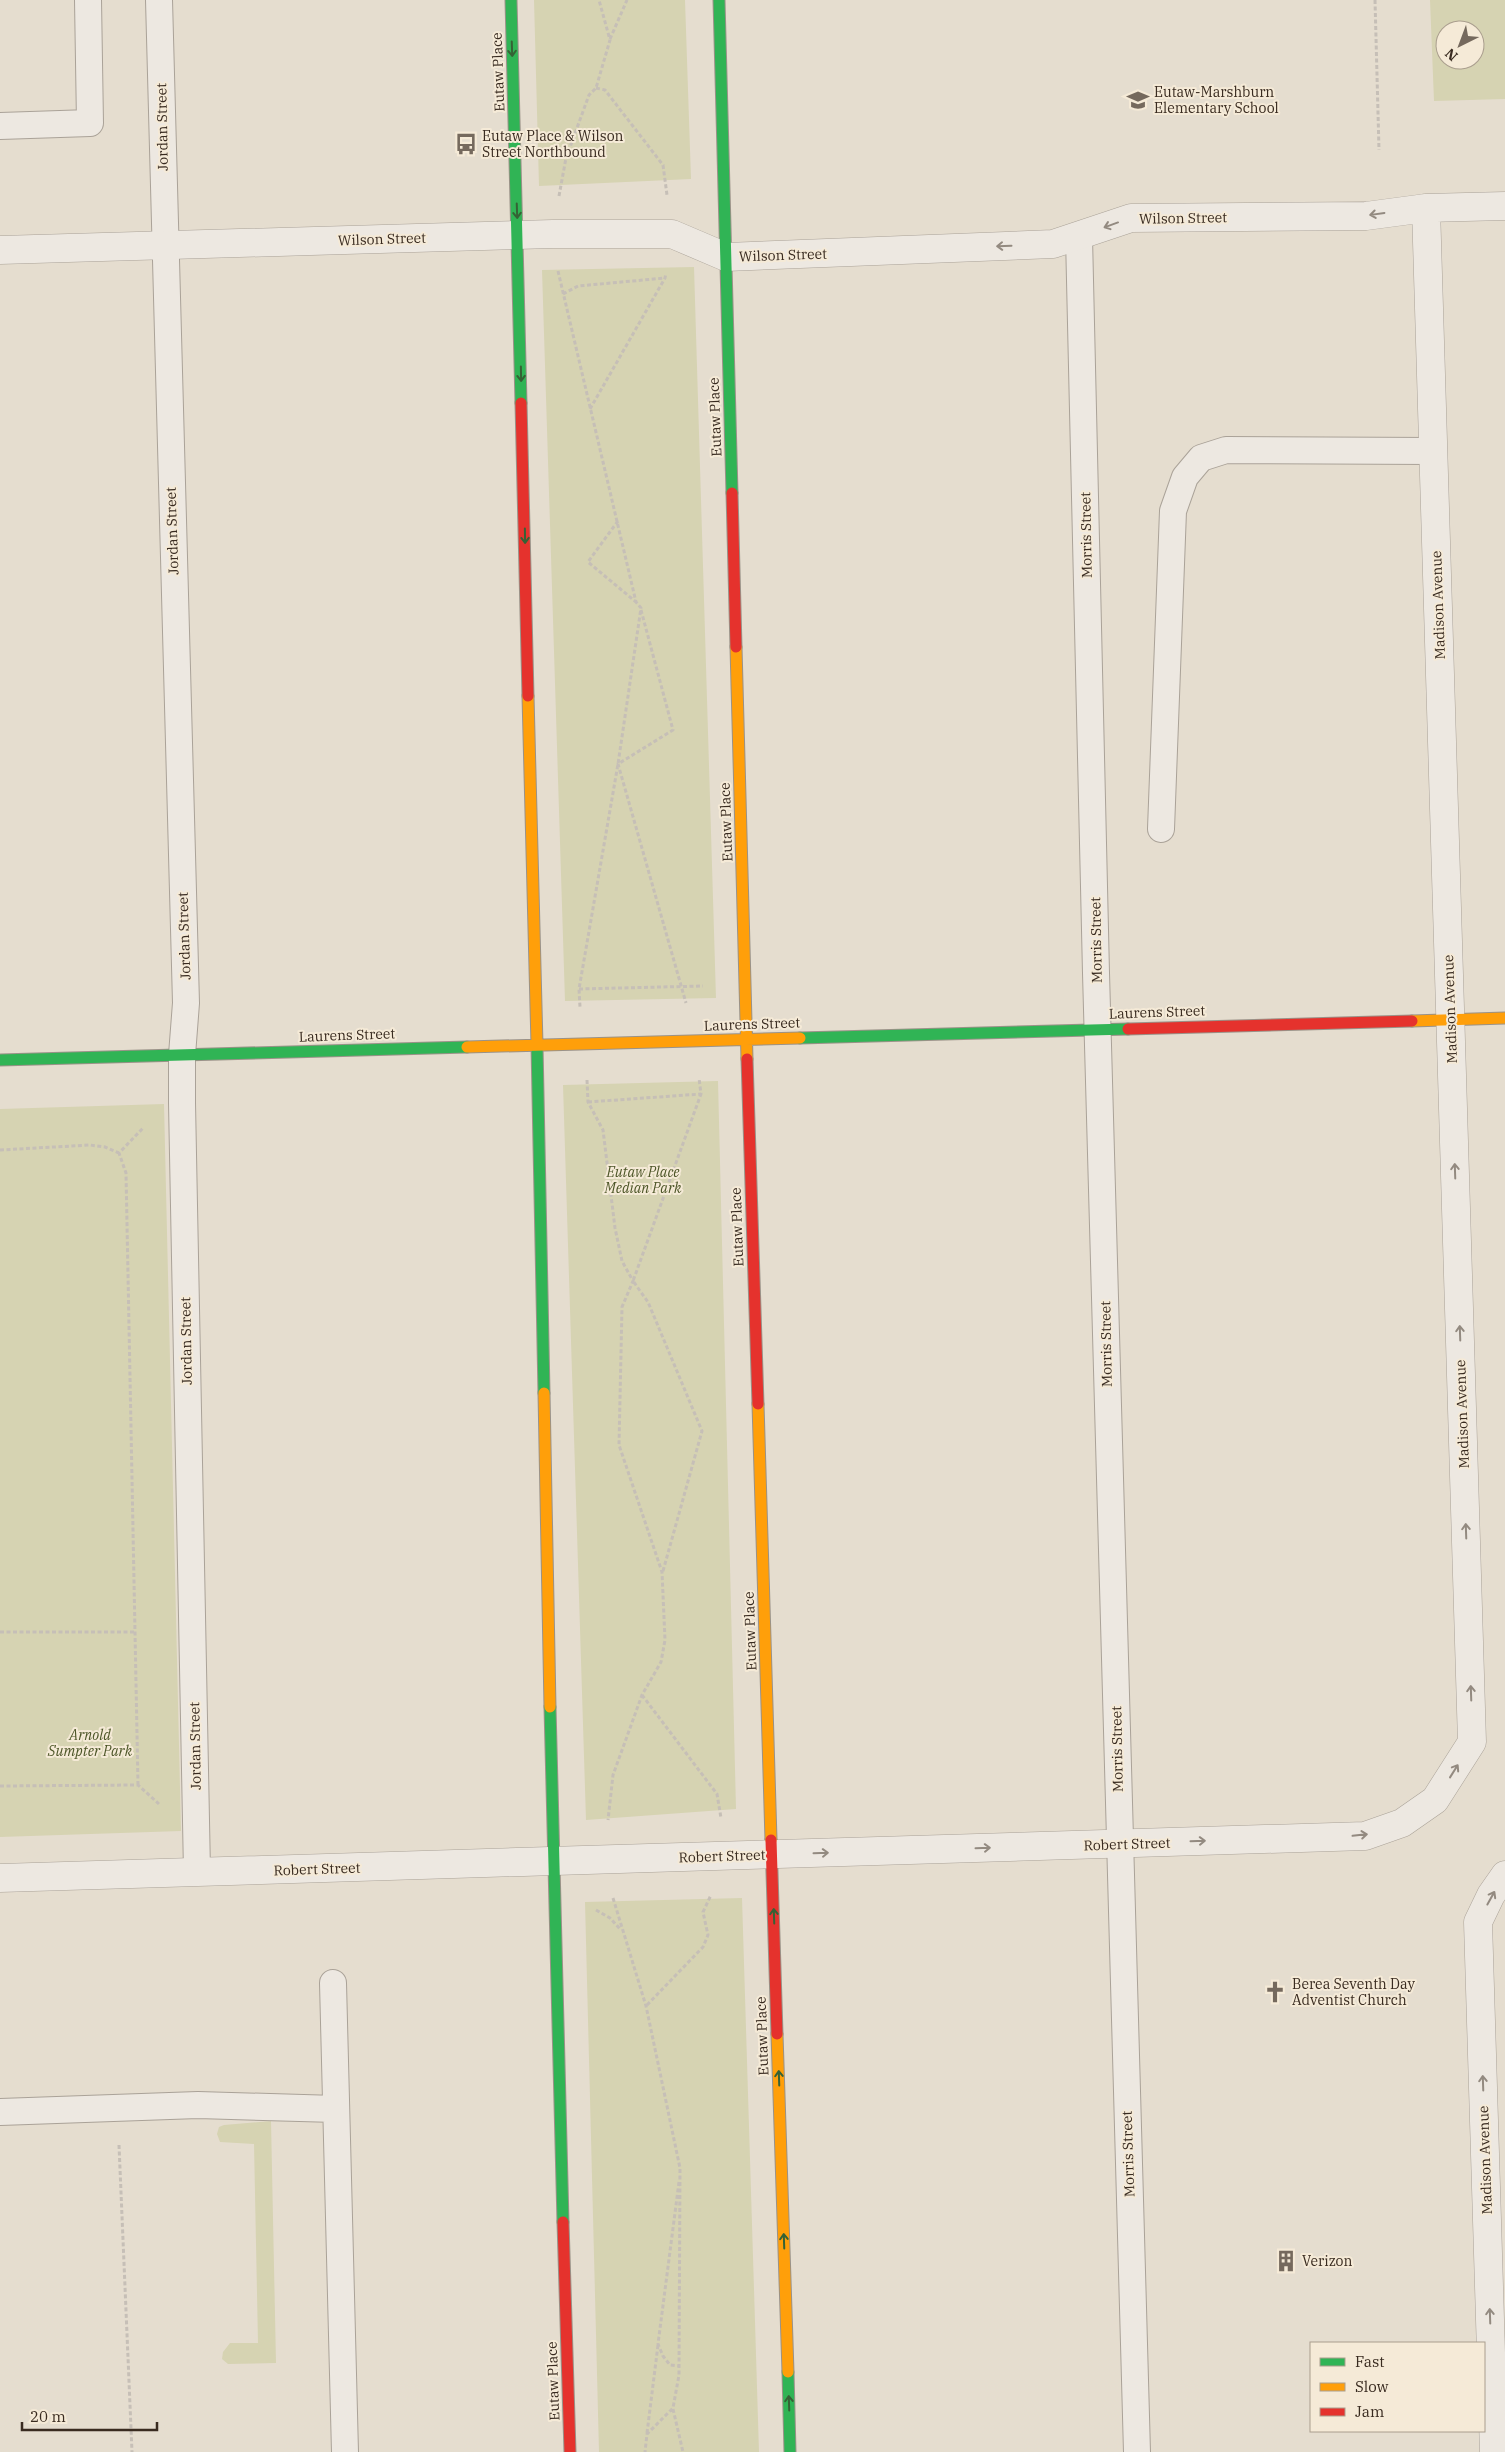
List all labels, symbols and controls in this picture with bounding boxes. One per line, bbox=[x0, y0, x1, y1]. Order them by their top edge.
north arrow bbox=[1435, 20, 1485, 70]
street label: Eutaw Place bbox=[488, 32, 508, 112]
one-way arrow bbox=[507, 40, 517, 56]
text: N bbox=[1441, 44, 1461, 65]
street label: Jordan Street bbox=[152, 83, 172, 171]
place label: Eutaw-Marshburn Elementary School bbox=[1154, 83, 1279, 117]
school or university icon: Eutaw-Marshburn Elementary School bbox=[1125, 87, 1151, 113]
place label: Eutaw Place & Wilson Street Northbound bbox=[482, 127, 624, 161]
bus stop icon: Eutaw Place & Wilson Street Northbound bbox=[453, 131, 479, 157]
one-way arrow bbox=[513, 203, 522, 219]
street label: Wilson Street bbox=[1139, 208, 1227, 228]
one-way arrow bbox=[1370, 210, 1386, 220]
one-way arrow bbox=[1103, 221, 1119, 231]
street label: Wilson Street bbox=[338, 228, 426, 250]
one-way arrow bbox=[996, 242, 1012, 251]
street label: Wilson Street bbox=[739, 244, 827, 266]
one-way arrow bbox=[517, 365, 526, 381]
street label: Eutaw Place bbox=[705, 377, 725, 457]
street label: Jordan Street bbox=[161, 487, 183, 575]
street label: Morris Street bbox=[1076, 492, 1096, 578]
one-way arrow bbox=[520, 528, 530, 544]
street label: Madison Avenue bbox=[1427, 550, 1449, 660]
street label: Eutaw Place bbox=[716, 782, 736, 862]
street label: Jordan Street bbox=[173, 892, 195, 980]
street label: Morris Street bbox=[1086, 897, 1106, 983]
street label: Madison Avenue bbox=[1439, 954, 1461, 1064]
street label: Laurens Street bbox=[1108, 1001, 1206, 1023]
street label: Laurens Street bbox=[703, 1013, 801, 1035]
street label: Laurens Street bbox=[298, 1024, 396, 1046]
park label: Eutaw Place Median Park bbox=[604, 1163, 682, 1197]
one-way arrow bbox=[1450, 1163, 1460, 1180]
street label: Eutaw Place bbox=[727, 1187, 747, 1267]
street label: Jordan Street bbox=[176, 1297, 196, 1385]
street label: Morris Street bbox=[1096, 1301, 1116, 1387]
one-way arrow bbox=[1455, 1326, 1465, 1342]
street label: Madison Avenue bbox=[1451, 1359, 1473, 1469]
one-way arrow bbox=[1461, 1523, 1471, 1539]
street label: Eutaw Place bbox=[740, 1591, 760, 1671]
one-way arrow bbox=[1466, 1685, 1476, 1702]
street label: Jordan Street bbox=[185, 1702, 205, 1790]
street label: Morris Street bbox=[1107, 1706, 1127, 1792]
park label: Arnold Sumpter Park bbox=[47, 1726, 133, 1760]
one-way arrow bbox=[1450, 1765, 1460, 1779]
one-way arrow bbox=[1352, 1831, 1368, 1840]
street label: Robert Street bbox=[1083, 1833, 1171, 1855]
one-way arrow bbox=[1190, 1837, 1206, 1846]
one-way arrow bbox=[974, 1843, 991, 1853]
street label: Robert Street bbox=[678, 1845, 766, 1867]
one-way arrow bbox=[812, 1849, 828, 1858]
street label: Robert Street bbox=[273, 1858, 361, 1880]
one-way arrow bbox=[1486, 1891, 1496, 1905]
one-way arrow bbox=[769, 1908, 778, 1924]
place label: Berea Seventh Day Adventist Church bbox=[1292, 1975, 1415, 2009]
church icon: Berea Seventh Day Adventist Church bbox=[1262, 1979, 1288, 2005]
street label: Eutaw Place bbox=[752, 1996, 772, 2076]
one-way arrow bbox=[774, 2071, 783, 2087]
one-way arrow bbox=[1478, 2076, 1488, 2092]
street label: Madison Avenue bbox=[1474, 2105, 1496, 2215]
street label: Morris Street bbox=[1117, 2110, 1139, 2197]
one-way arrow bbox=[779, 2233, 789, 2250]
building icon: Verizon bbox=[1273, 2248, 1299, 2274]
place label: Verizon bbox=[1302, 2252, 1353, 2270]
one-way arrow bbox=[1485, 2308, 1494, 2324]
street label: Eutaw Place bbox=[543, 2341, 563, 2421]
legend bbox=[1310, 2342, 1485, 2432]
text: Fast bbox=[1355, 2352, 1385, 2371]
text: Slow bbox=[1355, 2377, 1389, 2396]
one-way arrow bbox=[784, 2396, 794, 2412]
scale bar bbox=[22, 2400, 158, 2432]
text: Jam bbox=[1355, 2402, 1384, 2421]
text: 20 m bbox=[30, 2407, 66, 2426]

